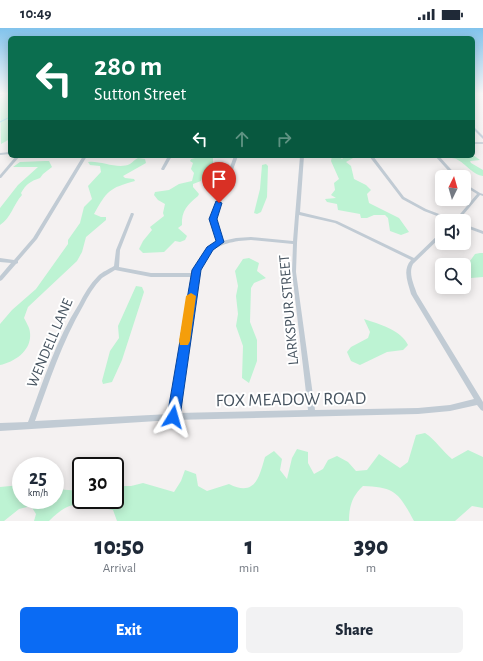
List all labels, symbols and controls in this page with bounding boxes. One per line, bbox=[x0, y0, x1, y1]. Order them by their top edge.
text: 10:49 bbox=[20, 6, 51, 21]
icon: left bbox=[28, 52, 80, 104]
text: 280 m bbox=[94, 53, 162, 81]
text: Sutton Street bbox=[94, 86, 186, 104]
icon: left bbox=[189, 128, 211, 150]
icon: ahead bbox=[231, 128, 253, 150]
icon: right bbox=[273, 128, 295, 150]
pin bbox=[202, 162, 236, 203]
icon: arrive bbox=[208, 168, 230, 190]
north arrow bbox=[435, 170, 471, 206]
map controls bbox=[435, 170, 471, 294]
button: sound bbox=[435, 214, 471, 250]
street label: LARKSPUR STREET bbox=[277, 253, 301, 366]
button: search bbox=[435, 258, 471, 294]
street label: WENDELL LANE bbox=[25, 296, 75, 390]
street label: FOX MEADOW ROAD bbox=[216, 390, 366, 410]
position arrow bbox=[152, 396, 194, 438]
speed limit sign: 30 bbox=[72, 457, 124, 509]
text: 25 bbox=[29, 468, 47, 488]
text: km/h bbox=[28, 488, 48, 498]
text: 10:50 bbox=[95, 535, 144, 559]
text: 1 bbox=[245, 535, 253, 559]
text: 390 bbox=[354, 535, 388, 559]
text: Arrival bbox=[103, 562, 136, 575]
text: min bbox=[239, 562, 259, 575]
text: m bbox=[366, 562, 376, 575]
button: Exit bbox=[20, 607, 238, 653]
button: Share bbox=[246, 607, 463, 653]

